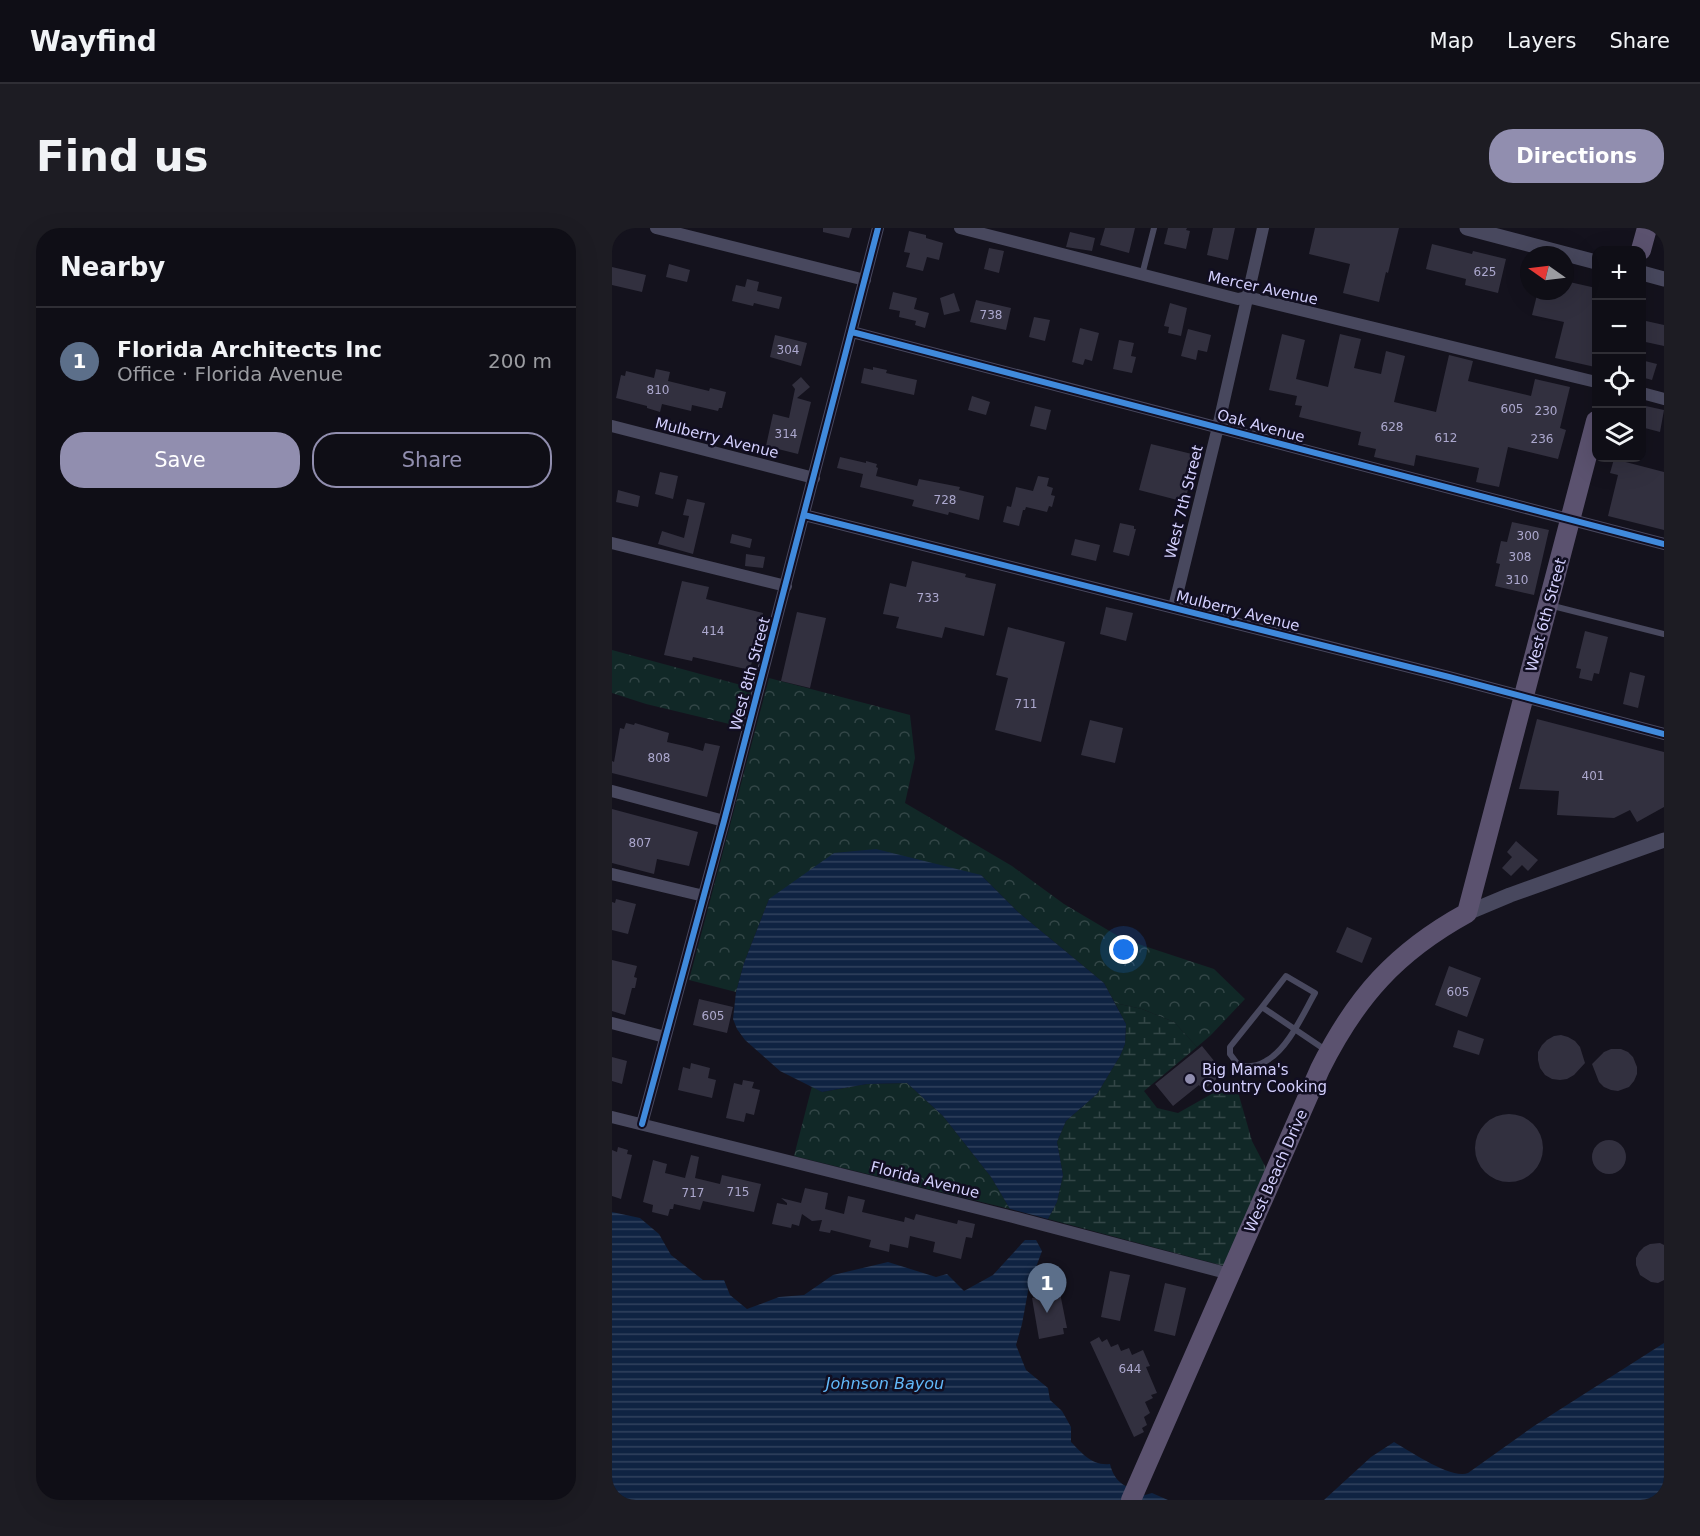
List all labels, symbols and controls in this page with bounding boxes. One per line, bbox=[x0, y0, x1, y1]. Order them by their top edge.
text: Wayfind bbox=[30, 25, 157, 58]
text: Map bbox=[1430, 29, 1474, 53]
text: Layers bbox=[1507, 29, 1576, 53]
text: Share bbox=[1609, 29, 1670, 53]
button: Directions bbox=[1489, 129, 1664, 183]
text: Find us bbox=[36, 132, 209, 181]
north arrow bbox=[1520, 246, 1574, 300]
map controls bbox=[1592, 246, 1646, 462]
button: + bbox=[1592, 246, 1646, 300]
text: Nearby bbox=[60, 252, 165, 282]
house number: 625 bbox=[1474, 265, 1496, 279]
street label: Mercer Avenue bbox=[1206, 268, 1320, 308]
button: − bbox=[1592, 300, 1646, 354]
house number: 738 bbox=[980, 308, 1002, 322]
text: Florida Architects Inc bbox=[117, 337, 382, 362]
house number: 304 bbox=[777, 343, 799, 357]
text: 1 bbox=[73, 349, 86, 373]
text: 200 m bbox=[488, 349, 552, 373]
button: locate bbox=[1592, 354, 1646, 408]
text: Office · Florida Avenue bbox=[117, 362, 343, 386]
house number: 810 bbox=[647, 383, 669, 397]
house number: 605 bbox=[1501, 402, 1523, 416]
house number: 230 bbox=[1535, 404, 1557, 418]
street label: Oak Avenue bbox=[1215, 406, 1307, 446]
button: layers bbox=[1592, 408, 1646, 462]
street label: Mulberry Avenue bbox=[653, 414, 781, 462]
house number: 628 bbox=[1381, 420, 1403, 434]
house number: 314 bbox=[775, 427, 797, 441]
house number: 612 bbox=[1435, 431, 1457, 445]
button: Save bbox=[60, 432, 300, 488]
button: Share bbox=[312, 432, 552, 488]
house number: 236 bbox=[1531, 432, 1553, 446]
street label: West 7th Street bbox=[1161, 443, 1207, 561]
house number: 728 bbox=[934, 493, 956, 507]
house number: 300 bbox=[1517, 529, 1539, 543]
house number: 308 bbox=[1509, 550, 1531, 564]
street label: West 6th Street bbox=[1522, 556, 1570, 674]
house number: 310 bbox=[1506, 573, 1528, 587]
street label: Mulberry Avenue bbox=[1174, 587, 1302, 635]
house number: 733 bbox=[917, 591, 939, 605]
street label: West 8th Street bbox=[726, 615, 774, 733]
house number: 414 bbox=[702, 624, 724, 638]
house number: 711 bbox=[1015, 697, 1037, 711]
house number: 808 bbox=[648, 751, 670, 765]
house number: 401 bbox=[1582, 769, 1604, 783]
house number: 807 bbox=[629, 836, 651, 850]
your location bbox=[1109, 935, 1138, 964]
house number: 605 bbox=[1447, 985, 1469, 999]
house number: 605 bbox=[702, 1009, 724, 1023]
place label: Big Mama's Country Cooking bbox=[1202, 1061, 1327, 1096]
marker: Big Mama's Country Cooking bbox=[1183, 1072, 1197, 1086]
street label: West Beach Drive bbox=[1241, 1107, 1311, 1235]
street label: Florida Avenue bbox=[869, 1158, 981, 1202]
house number: 715 bbox=[727, 1185, 749, 1199]
house number: 717 bbox=[682, 1186, 704, 1200]
pin: 1 bbox=[1028, 1264, 1066, 1313]
house number: 644 bbox=[1119, 1362, 1141, 1376]
water label: Johnson Bayou bbox=[823, 1374, 944, 1393]

